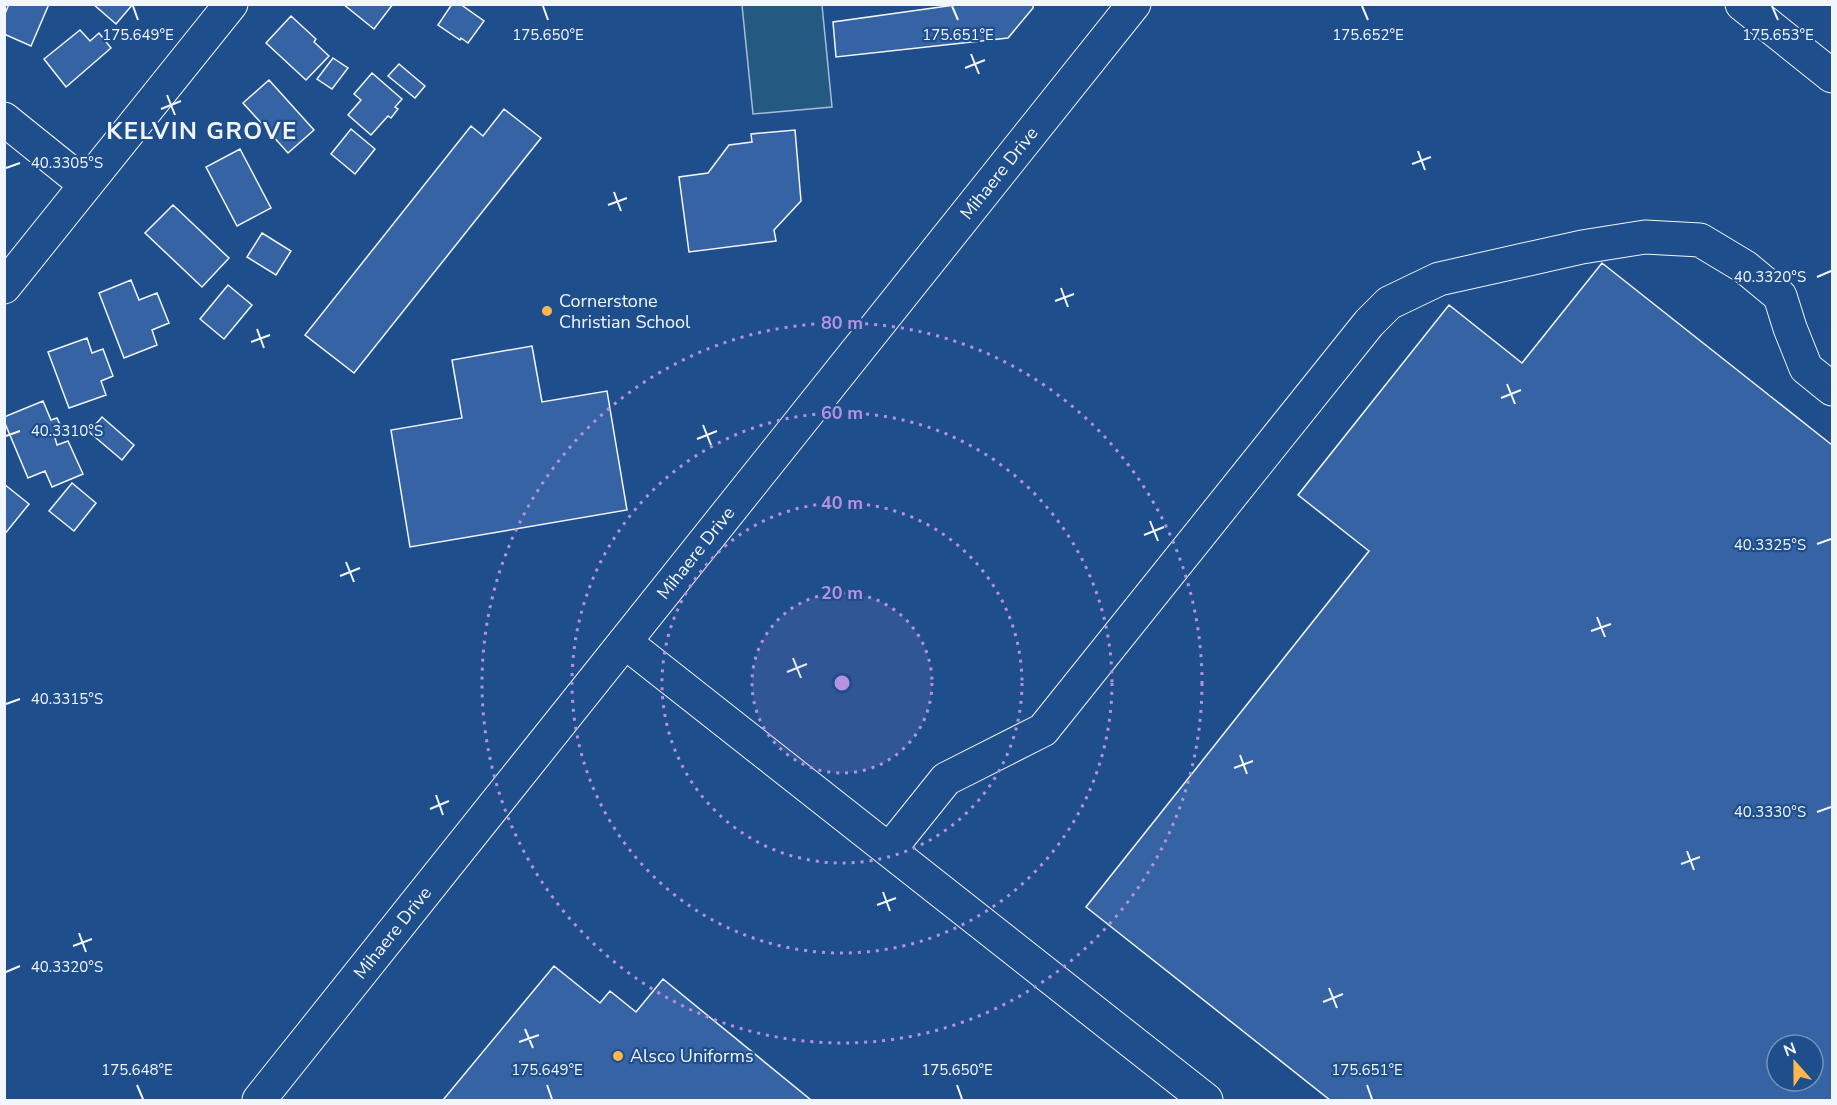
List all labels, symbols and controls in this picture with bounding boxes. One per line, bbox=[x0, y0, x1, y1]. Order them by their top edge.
text: 175.649°E bbox=[102, 25, 174, 45]
text: 175.650°E bbox=[512, 25, 584, 45]
text: 175.651°E bbox=[922, 25, 994, 45]
text: 175.652°E bbox=[1332, 25, 1404, 45]
text: 175.653°E bbox=[1742, 25, 1814, 45]
district label: KELVIN GROVE bbox=[106, 115, 298, 147]
street label: Mihaere Drive bbox=[955, 122, 1043, 224]
text: 40.3305°S bbox=[31, 153, 103, 173]
text: 40.3320°S bbox=[1734, 267, 1806, 287]
place label: Cornerstone Christian School bbox=[559, 289, 691, 334]
marker: Cornerstone Christian School bbox=[540, 304, 554, 318]
text: 80 m bbox=[821, 311, 863, 335]
text: 60 m bbox=[821, 401, 863, 425]
text: 40.3310°S bbox=[31, 421, 103, 441]
text: 40 m bbox=[821, 491, 863, 515]
street label: Mihaere Drive bbox=[651, 502, 740, 604]
text: 40.3325°S bbox=[1734, 535, 1806, 555]
text: 20 m bbox=[821, 581, 863, 605]
centre of rings bbox=[832, 673, 852, 693]
text: 40.3315°S bbox=[31, 689, 103, 709]
text: 40.3330°S bbox=[1734, 802, 1806, 822]
street label: Mihaere Drive bbox=[348, 881, 437, 984]
text: 40.3320°S bbox=[31, 957, 103, 977]
north arrow bbox=[1765, 1033, 1825, 1093]
text: N bbox=[1780, 1038, 1800, 1062]
place label: Alsco Uniforms bbox=[630, 1044, 754, 1068]
marker: Alsco Uniforms bbox=[611, 1049, 625, 1063]
text: 175.648°E bbox=[101, 1060, 173, 1080]
text: 175.649°E bbox=[511, 1060, 583, 1080]
text: 175.650°E bbox=[921, 1060, 993, 1080]
text: 175.651°E bbox=[1331, 1060, 1403, 1080]

